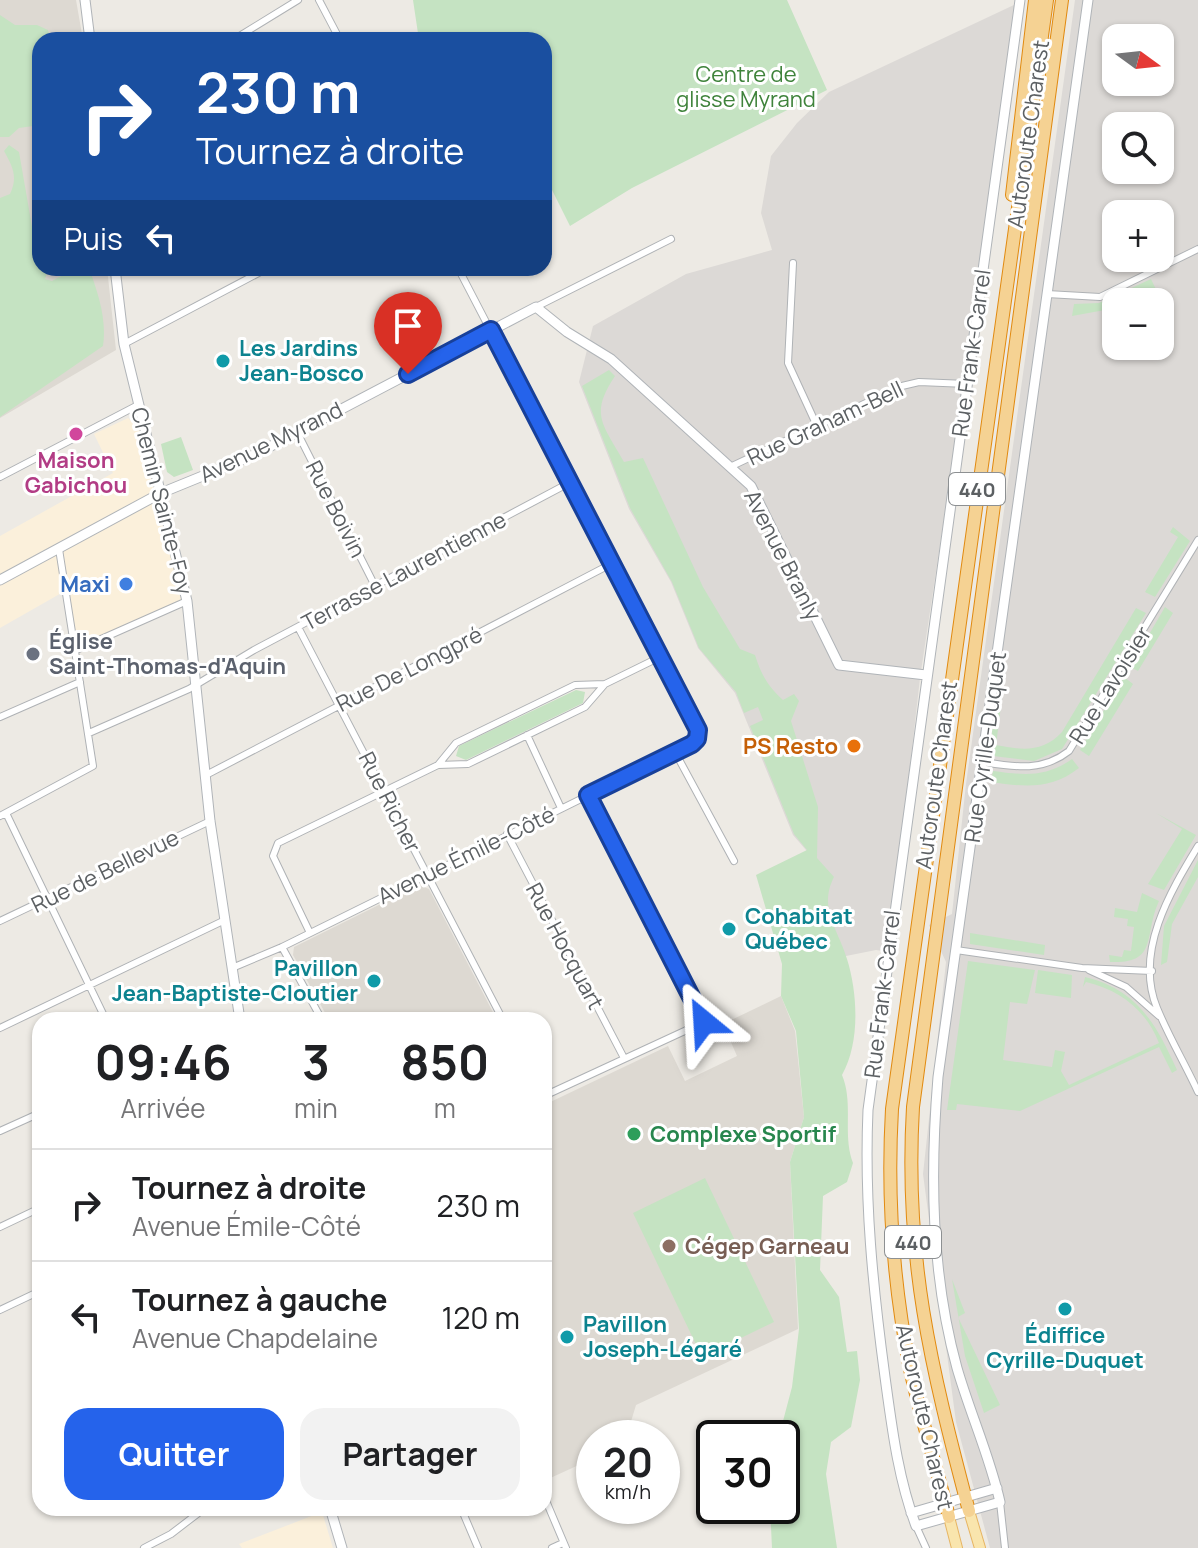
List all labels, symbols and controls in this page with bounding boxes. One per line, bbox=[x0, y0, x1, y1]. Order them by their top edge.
north arrow bbox=[1102, 24, 1174, 96]
map controls bbox=[1102, 24, 1174, 360]
street label: Autoroute Charest bbox=[1000, 38, 1056, 230]
text: 230 m bbox=[196, 53, 360, 130]
park label: Centre de glisse Myrand bbox=[676, 59, 816, 114]
icon: right bbox=[64, 64, 168, 168]
button: search bbox=[1102, 112, 1174, 184]
text: Tournez à droite bbox=[196, 126, 464, 175]
button: + bbox=[1102, 200, 1174, 272]
icon: left bbox=[139, 216, 183, 260]
text: Puis bbox=[64, 218, 123, 259]
street label: Rue Frank-Carrel bbox=[944, 267, 998, 439]
button: − bbox=[1102, 288, 1174, 360]
pin bbox=[374, 292, 442, 374]
icon: arrive bbox=[386, 304, 430, 348]
place label: Les Jardins Jean-Bosco bbox=[239, 333, 364, 388]
marker: Les Jardins Jean-Bosco bbox=[214, 352, 232, 370]
street label: Rue Graham-Bell bbox=[742, 374, 908, 472]
street label: Avenue Myrand bbox=[195, 394, 347, 490]
street label: Chemin Sainte-Foy bbox=[124, 404, 200, 598]
marker: Maison Gabichou bbox=[67, 425, 85, 443]
place label: Maison Gabichou bbox=[25, 445, 127, 500]
street label: Rue Boivin bbox=[299, 455, 373, 563]
road number: 440 bbox=[949, 473, 1005, 505]
street label: Avenue Branly bbox=[737, 485, 829, 626]
street label: Terrasse Laurentienne bbox=[297, 504, 512, 638]
place label: Maxi bbox=[60, 569, 110, 599]
marker: Maxi bbox=[117, 575, 135, 593]
street label: Rue De Longpré bbox=[331, 619, 487, 719]
street label: Rue Lavoisier bbox=[1062, 620, 1158, 750]
place label: Église Saint-Thomas-d'Aquin bbox=[49, 626, 286, 681]
marker: Église Saint-Thomas-d'Aquin bbox=[24, 645, 42, 663]
street label: Rue Cyrille-Duquet bbox=[957, 649, 1013, 844]
street label: Autoroute Charest bbox=[908, 679, 964, 871]
place label: PS Resto bbox=[743, 731, 838, 761]
marker: PS Resto bbox=[845, 737, 863, 755]
street label: Rue Richer bbox=[352, 747, 428, 858]
street label: Avenue Émile-Côté bbox=[372, 799, 560, 911]
street label: Rue de Bellevue bbox=[26, 822, 184, 920]
street label: Rue Hocquart bbox=[519, 877, 611, 1015]
place label: Cohabitat Québec bbox=[745, 901, 853, 956]
street label: Rue Frank-Carrel bbox=[857, 908, 907, 1080]
marker: Cohabitat Québec bbox=[720, 920, 738, 938]
place label: Pavillon Jean-Baptiste-Cloutier bbox=[112, 953, 358, 1008]
marker: Pavillon Jean-Baptiste-Cloutier bbox=[365, 972, 383, 990]
position arrow bbox=[662, 980, 746, 1064]
text: 09:46 bbox=[95, 1029, 232, 1094]
text: 3 bbox=[302, 1029, 330, 1094]
text: 850 bbox=[400, 1029, 489, 1094]
text: Arrivée bbox=[121, 1090, 205, 1126]
text: min bbox=[294, 1090, 338, 1126]
text: m bbox=[434, 1090, 456, 1126]
place label: Complexe Sportif bbox=[650, 1119, 837, 1149]
marker: Complexe Sportif bbox=[625, 1125, 643, 1143]
text: Tournez à droite bbox=[132, 1167, 366, 1208]
icon: right bbox=[64, 1183, 108, 1227]
text: 230 m bbox=[437, 1185, 520, 1226]
text: Avenue Émile-Côté bbox=[132, 1208, 361, 1244]
road number: 440 bbox=[885, 1226, 941, 1258]
place label: Cégep Garneau bbox=[685, 1231, 850, 1261]
marker: Cégep Garneau bbox=[660, 1237, 678, 1255]
text: Tournez à gauche bbox=[132, 1279, 388, 1320]
icon: left bbox=[64, 1295, 108, 1339]
text: 120 m bbox=[441, 1297, 520, 1338]
marker: Édiffice Cyrille-Duquet bbox=[1056, 1300, 1074, 1318]
place label: Pavillon Joseph-Légaré bbox=[583, 1309, 742, 1364]
text: Avenue Chapdelaine bbox=[132, 1320, 378, 1356]
place label: Édiffice Cyrille-Duquet bbox=[986, 1320, 1144, 1375]
street label: Autoroute Charest bbox=[889, 1321, 961, 1513]
marker: Pavillon Joseph-Légaré bbox=[558, 1328, 576, 1346]
button: Quitter bbox=[64, 1408, 284, 1500]
button: Partager bbox=[300, 1408, 520, 1500]
speed limit sign: 30 bbox=[696, 1420, 800, 1524]
text: 20 bbox=[603, 1434, 653, 1489]
text: km/h bbox=[605, 1478, 651, 1505]

